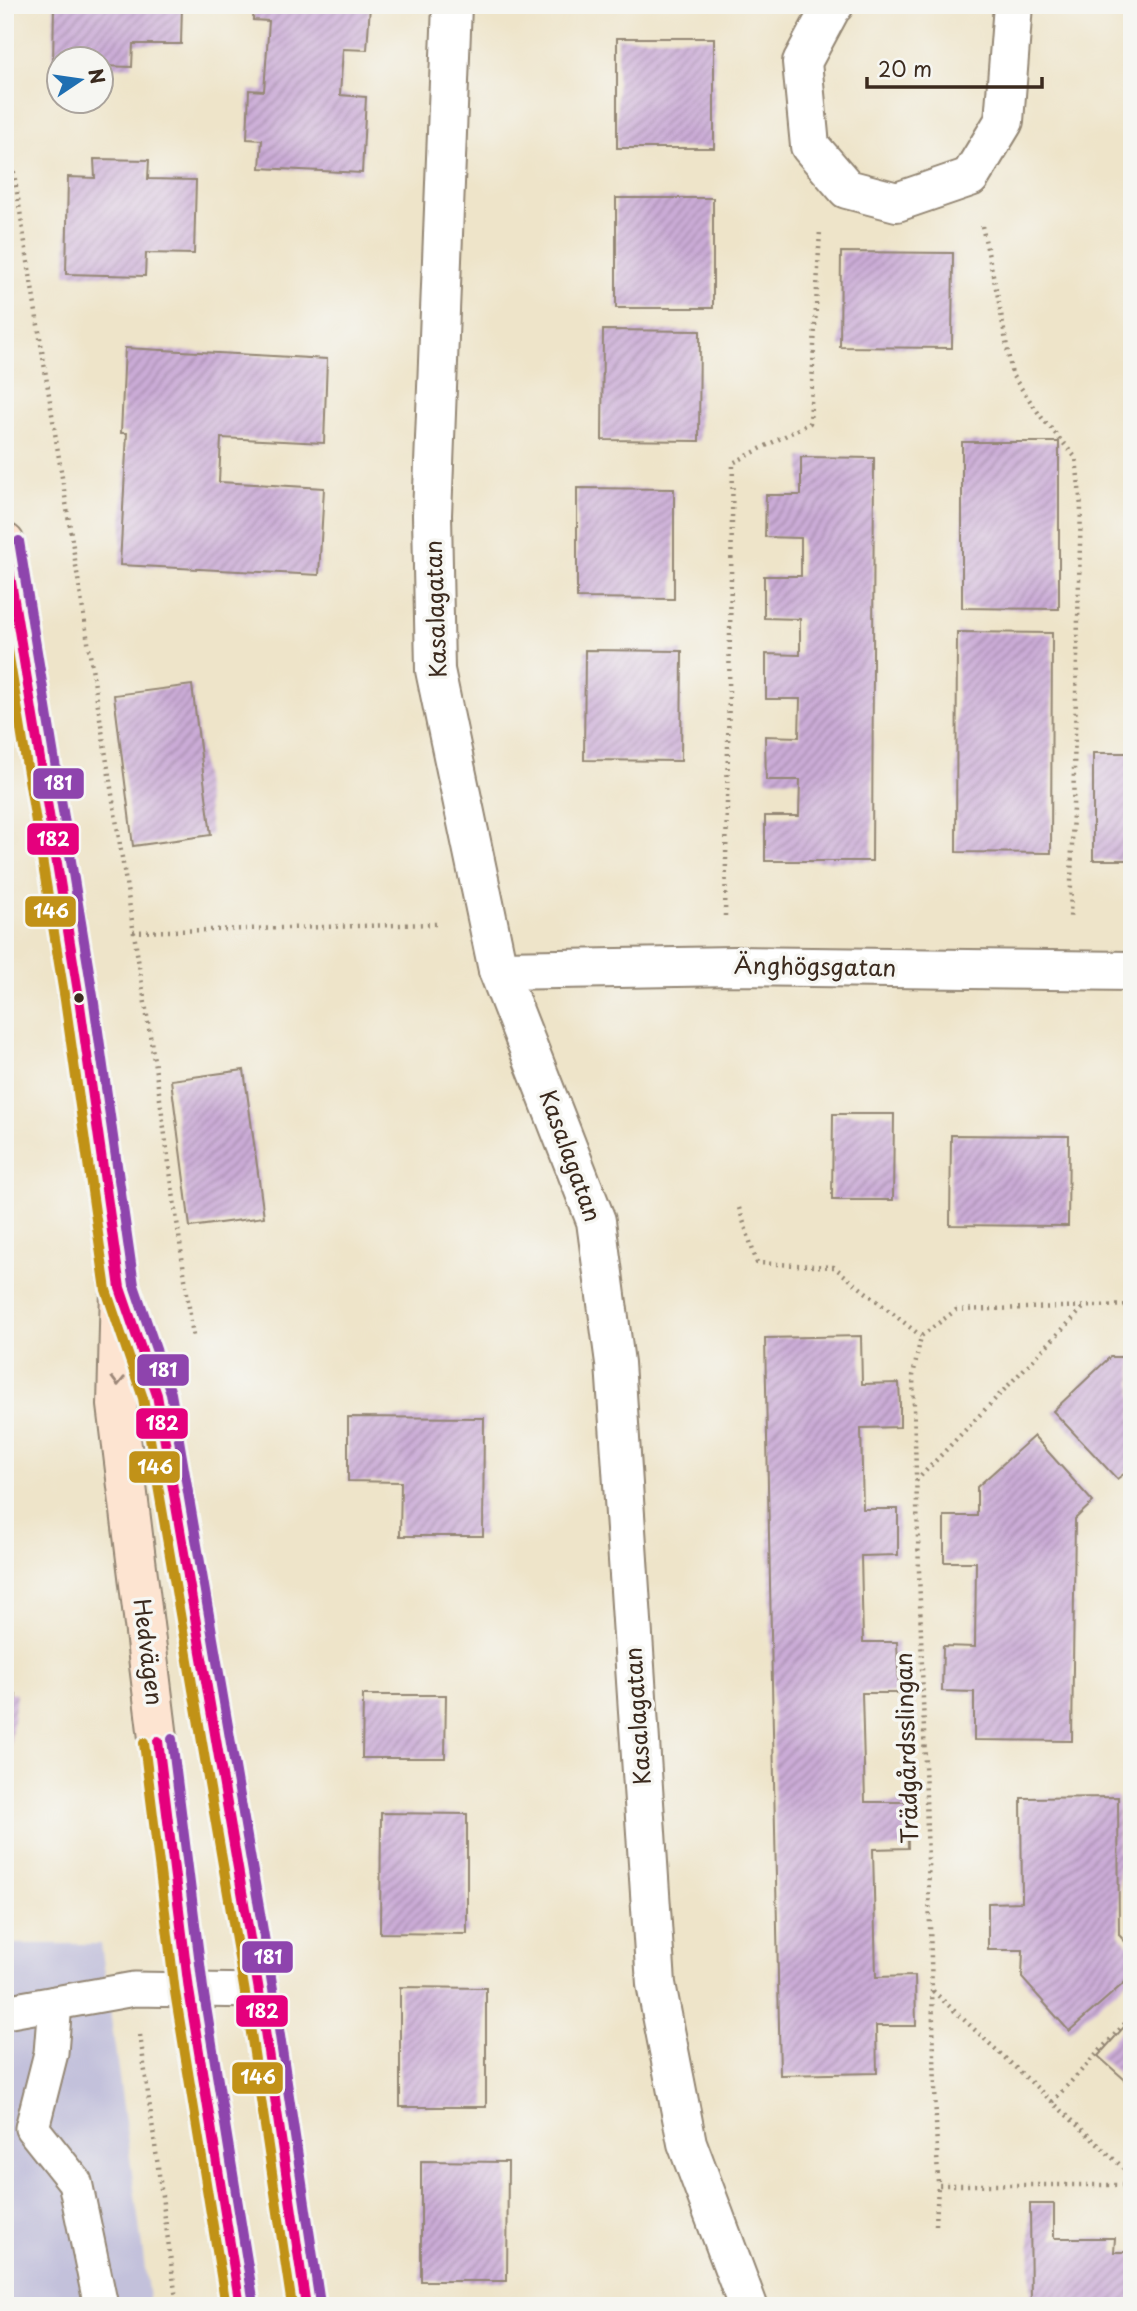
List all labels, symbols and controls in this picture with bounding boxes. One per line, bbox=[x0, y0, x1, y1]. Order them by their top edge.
north arrow bbox=[46, 46, 116, 116]
scale bar bbox=[867, 46, 1042, 90]
text: 20 m bbox=[878, 52, 932, 84]
text: N bbox=[82, 65, 113, 86]
street label: Kasalagatan bbox=[415, 540, 454, 678]
line badge: 181 bbox=[32, 767, 85, 800]
text: 181 bbox=[44, 768, 72, 796]
line badge: 182 bbox=[26, 822, 80, 856]
text: 182 bbox=[36, 824, 70, 852]
line badge: 146 bbox=[24, 895, 77, 928]
text: 146 bbox=[33, 896, 69, 924]
street label: Änghögsgatan bbox=[734, 947, 896, 984]
unlabelled marker bbox=[72, 991, 86, 1005]
street label: Kasalagatan bbox=[531, 1085, 611, 1226]
line badge: 181 bbox=[136, 1353, 190, 1387]
text: 181 bbox=[149, 1355, 177, 1383]
one-way arrow bbox=[110, 1376, 125, 1387]
line badge: 182 bbox=[135, 1407, 189, 1440]
text: 182 bbox=[145, 1408, 179, 1436]
line badge: 146 bbox=[128, 1450, 181, 1484]
text: 146 bbox=[137, 1452, 173, 1480]
street label: Hedvägen bbox=[126, 1596, 173, 1707]
street label: Kasalagatan bbox=[614, 1646, 659, 1786]
street label: Trädgårdsslingan bbox=[885, 1652, 926, 1844]
line badge: 181 bbox=[241, 1940, 294, 1974]
text: 181 bbox=[254, 1942, 282, 1970]
line badge: 182 bbox=[235, 1994, 289, 2028]
text: 182 bbox=[245, 1996, 279, 2024]
line badge: 146 bbox=[231, 2061, 284, 2095]
text: 146 bbox=[240, 2062, 276, 2090]

